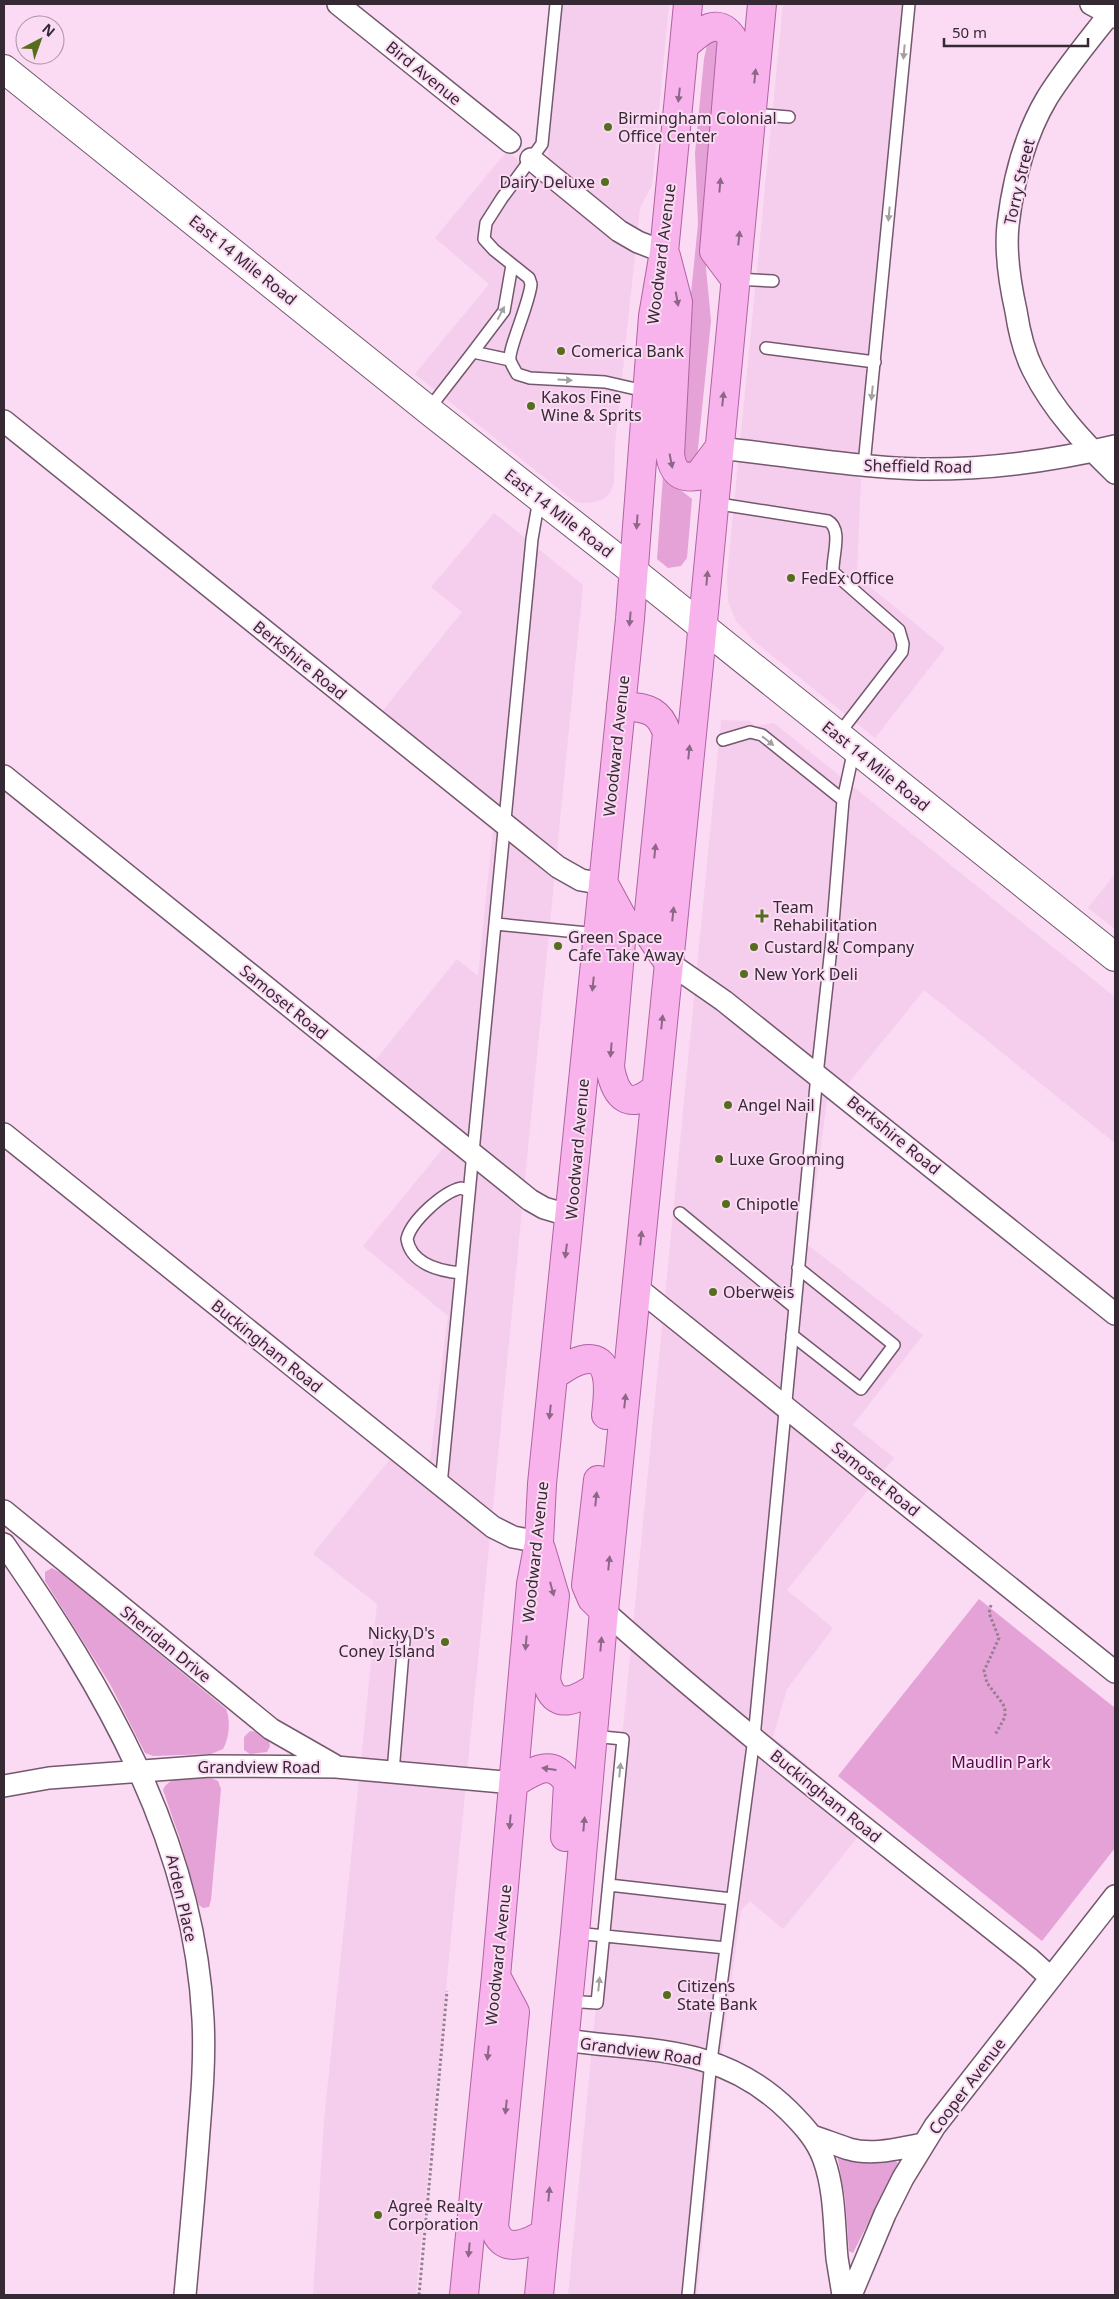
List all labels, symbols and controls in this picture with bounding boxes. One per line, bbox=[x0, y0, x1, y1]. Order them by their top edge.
north arrow bbox=[15, 15, 65, 65]
scale bar bbox=[944, 15, 1088, 47]
text: N bbox=[38, 19, 59, 41]
text: 50 m bbox=[952, 22, 987, 42]
street label: Bird Avenue bbox=[382, 36, 466, 110]
one-way arrow bbox=[900, 45, 908, 61]
one-way arrow bbox=[751, 68, 759, 84]
one-way arrow bbox=[675, 87, 683, 103]
place label: Birmingham Colonial Office Center bbox=[618, 107, 777, 147]
marker: Birmingham Colonial Office Center bbox=[602, 121, 614, 133]
street label: Torry Street bbox=[998, 137, 1040, 227]
place label: Dairy Deluxe bbox=[499, 171, 595, 193]
marker: Dairy Deluxe bbox=[599, 176, 611, 188]
one-way arrow bbox=[716, 177, 724, 193]
street label: Woodward Avenue bbox=[641, 182, 681, 326]
one-way arrow bbox=[885, 206, 893, 222]
street label: East 14 Mile Road bbox=[185, 210, 301, 310]
one-way arrow bbox=[735, 229, 743, 245]
one-way arrow bbox=[673, 292, 681, 308]
one-way arrow bbox=[497, 306, 505, 320]
place label: Comerica Bank bbox=[571, 340, 685, 362]
marker: Comerica Bank bbox=[555, 345, 567, 357]
one-way arrow bbox=[557, 377, 573, 385]
place label: Kakos Fine Wine & Sprits bbox=[541, 386, 642, 426]
one-way arrow bbox=[868, 386, 876, 402]
one-way arrow bbox=[719, 391, 727, 407]
marker: Kakos Fine Wine & Sprits bbox=[525, 400, 537, 412]
one-way arrow bbox=[668, 453, 676, 469]
street label: Sheffield Road bbox=[864, 454, 972, 478]
street label: East 14 Mile Road bbox=[500, 464, 618, 562]
one-way arrow bbox=[633, 514, 641, 530]
place label: FedEx Office bbox=[801, 567, 894, 589]
one-way arrow bbox=[703, 570, 711, 586]
marker: FedEx Office bbox=[785, 572, 797, 584]
one-way arrow bbox=[625, 611, 633, 627]
street label: Berkshire Road bbox=[249, 616, 351, 704]
street label: Woodward Avenue bbox=[598, 674, 634, 818]
street label: East 14 Mile Road bbox=[818, 716, 934, 816]
one-way arrow bbox=[761, 735, 774, 746]
one-way arrow bbox=[685, 744, 693, 760]
one-way arrow bbox=[651, 842, 659, 858]
place label: Team Rehabilitation bbox=[773, 896, 877, 936]
one-way arrow bbox=[669, 905, 677, 921]
marker: Team Rehabilitation bbox=[755, 909, 769, 923]
place label: Green Space Cafe Take Away bbox=[568, 926, 685, 966]
place label: Custard & Company bbox=[764, 936, 915, 958]
marker: Green Space Cafe Take Away bbox=[552, 940, 564, 952]
marker: Custard & Company bbox=[748, 941, 760, 953]
street label: Samoset Road bbox=[235, 960, 333, 1044]
place label: New York Deli bbox=[754, 963, 858, 985]
marker: New York Deli bbox=[738, 968, 750, 980]
one-way arrow bbox=[589, 977, 597, 993]
one-way arrow bbox=[658, 1014, 666, 1030]
one-way arrow bbox=[607, 1042, 615, 1058]
street label: Woodward Avenue bbox=[560, 1077, 594, 1221]
street label: Berkshire Road bbox=[843, 1091, 945, 1179]
place label: Angel Nail bbox=[738, 1094, 815, 1116]
marker: Angel Nail bbox=[722, 1099, 734, 1111]
place label: Luxe Grooming bbox=[729, 1148, 845, 1170]
marker: Luxe Grooming bbox=[713, 1153, 725, 1165]
place label: Chipotle bbox=[736, 1193, 799, 1215]
marker: Chipotle bbox=[720, 1198, 732, 1210]
one-way arrow bbox=[637, 1230, 645, 1246]
one-way arrow bbox=[562, 1243, 570, 1259]
place label: Oberweis bbox=[723, 1281, 794, 1303]
marker: Oberweis bbox=[707, 1286, 719, 1298]
street label: Buckingham Road bbox=[207, 1294, 327, 1398]
one-way arrow bbox=[621, 1393, 629, 1409]
one-way arrow bbox=[546, 1405, 554, 1421]
street label: Samoset Road bbox=[827, 1437, 925, 1521]
street label: Woodward Avenue bbox=[517, 1480, 553, 1624]
one-way arrow bbox=[592, 1491, 600, 1507]
one-way arrow bbox=[605, 1555, 613, 1571]
one-way arrow bbox=[549, 1582, 557, 1597]
street label: Sheridan Drive bbox=[116, 1601, 216, 1687]
place label: Nicky D's Coney Island bbox=[338, 1622, 435, 1662]
one-way arrow bbox=[522, 1635, 530, 1651]
marker: Nicky D's Coney Island bbox=[439, 1636, 451, 1648]
one-way arrow bbox=[597, 1636, 605, 1652]
street label: Buckingham Road bbox=[766, 1744, 886, 1848]
park label: Maudlin Park bbox=[951, 1751, 1051, 1773]
street label: Grandview Road bbox=[198, 1756, 320, 1778]
one-way arrow bbox=[616, 1762, 624, 1778]
one-way arrow bbox=[540, 1765, 556, 1773]
one-way arrow bbox=[506, 1814, 514, 1830]
one-way arrow bbox=[580, 1815, 588, 1831]
street label: Arden Place bbox=[161, 1852, 203, 1944]
street label: Woodward Avenue bbox=[480, 1883, 516, 2027]
place label: Citizens State Bank bbox=[677, 1975, 758, 2015]
one-way arrow bbox=[595, 1976, 603, 1992]
marker: Citizens State Bank bbox=[661, 1989, 673, 2001]
street label: Grandview Road bbox=[579, 2032, 703, 2070]
street label: Cooper Avenue bbox=[924, 2033, 1010, 2139]
one-way arrow bbox=[484, 2046, 492, 2062]
one-way arrow bbox=[501, 2100, 509, 2116]
one-way arrow bbox=[545, 2186, 553, 2202]
place label: Agree Realty Corporation bbox=[388, 2195, 483, 2235]
marker: Agree Realty Corporation bbox=[372, 2209, 384, 2221]
one-way arrow bbox=[465, 2242, 473, 2258]

